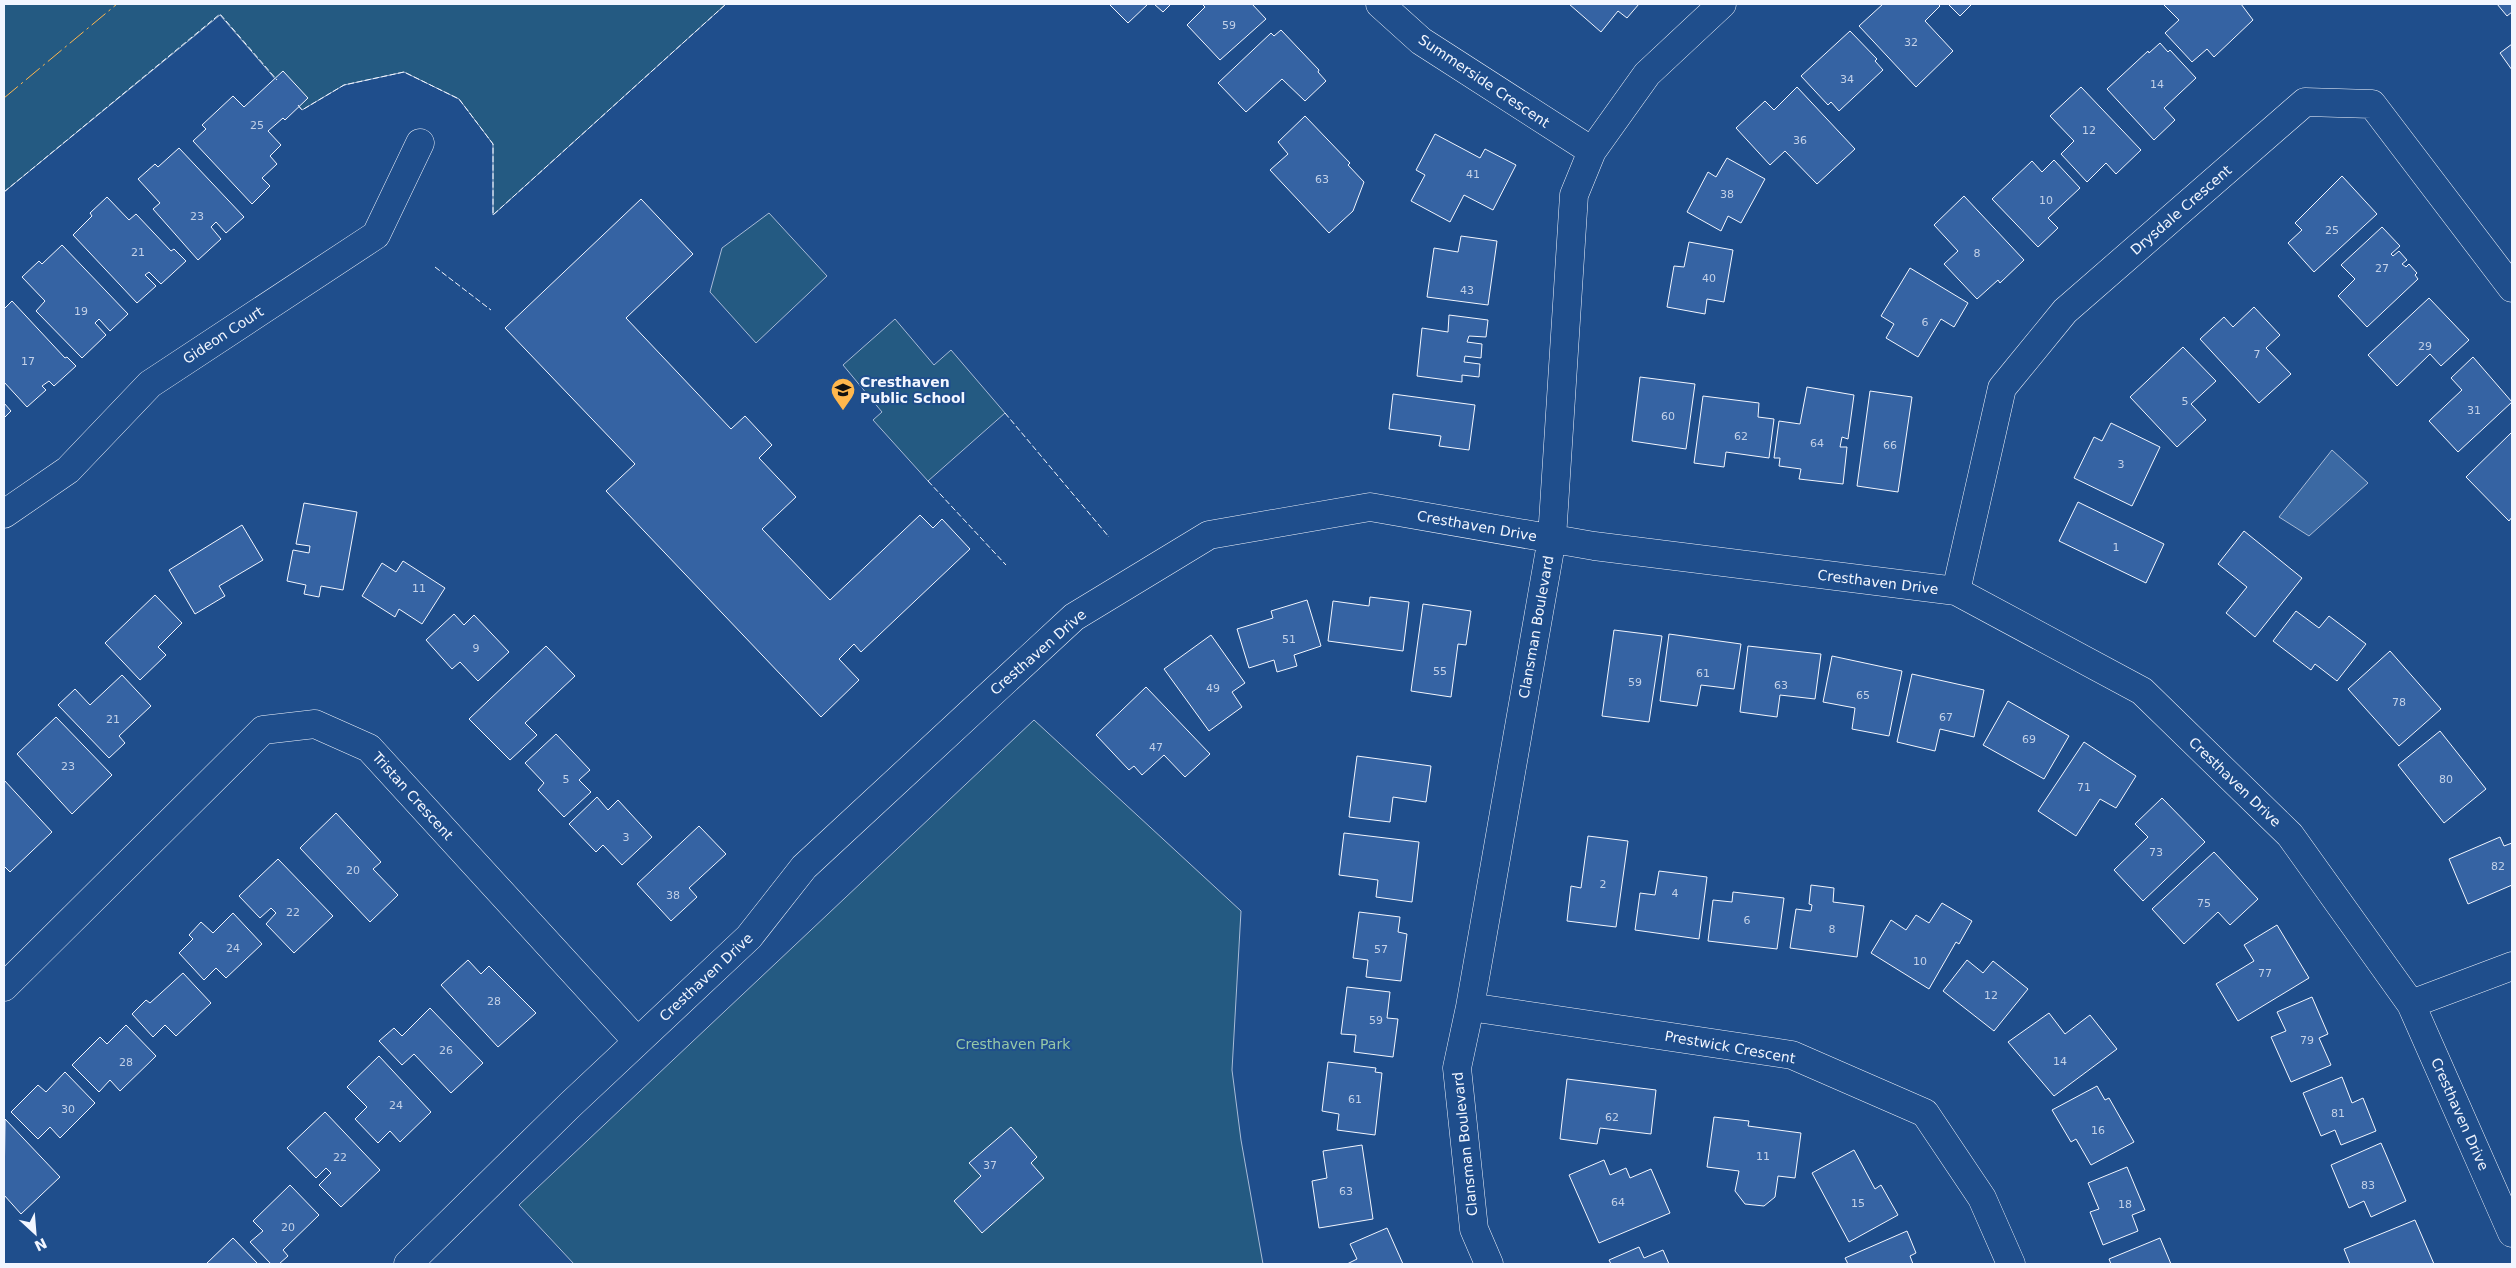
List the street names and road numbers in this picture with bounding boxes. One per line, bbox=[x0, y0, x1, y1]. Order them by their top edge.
street label: Summerside Crescent bbox=[1416, 31, 1553, 131]
street label: Drysdale Crescent bbox=[2127, 162, 2235, 258]
street label: Gideon Court bbox=[180, 303, 267, 367]
street label: Cresthaven Drive bbox=[1416, 508, 1538, 544]
street label: Clansman Boulevard bbox=[1516, 554, 1556, 700]
street label: Cresthaven Drive bbox=[1817, 567, 1939, 597]
street label: Cresthaven Drive bbox=[987, 606, 1089, 698]
street label: Cresthaven Drive bbox=[2186, 734, 2284, 830]
street label: Tristan Crescent bbox=[369, 748, 457, 844]
street label: Cresthaven Drive bbox=[656, 930, 756, 1024]
street label: Prestwick Crescent bbox=[1663, 1028, 1797, 1066]
street label: Cresthaven Drive bbox=[2428, 1055, 2492, 1173]
street label: Clansman Boulevard bbox=[1449, 1071, 1481, 1217]

